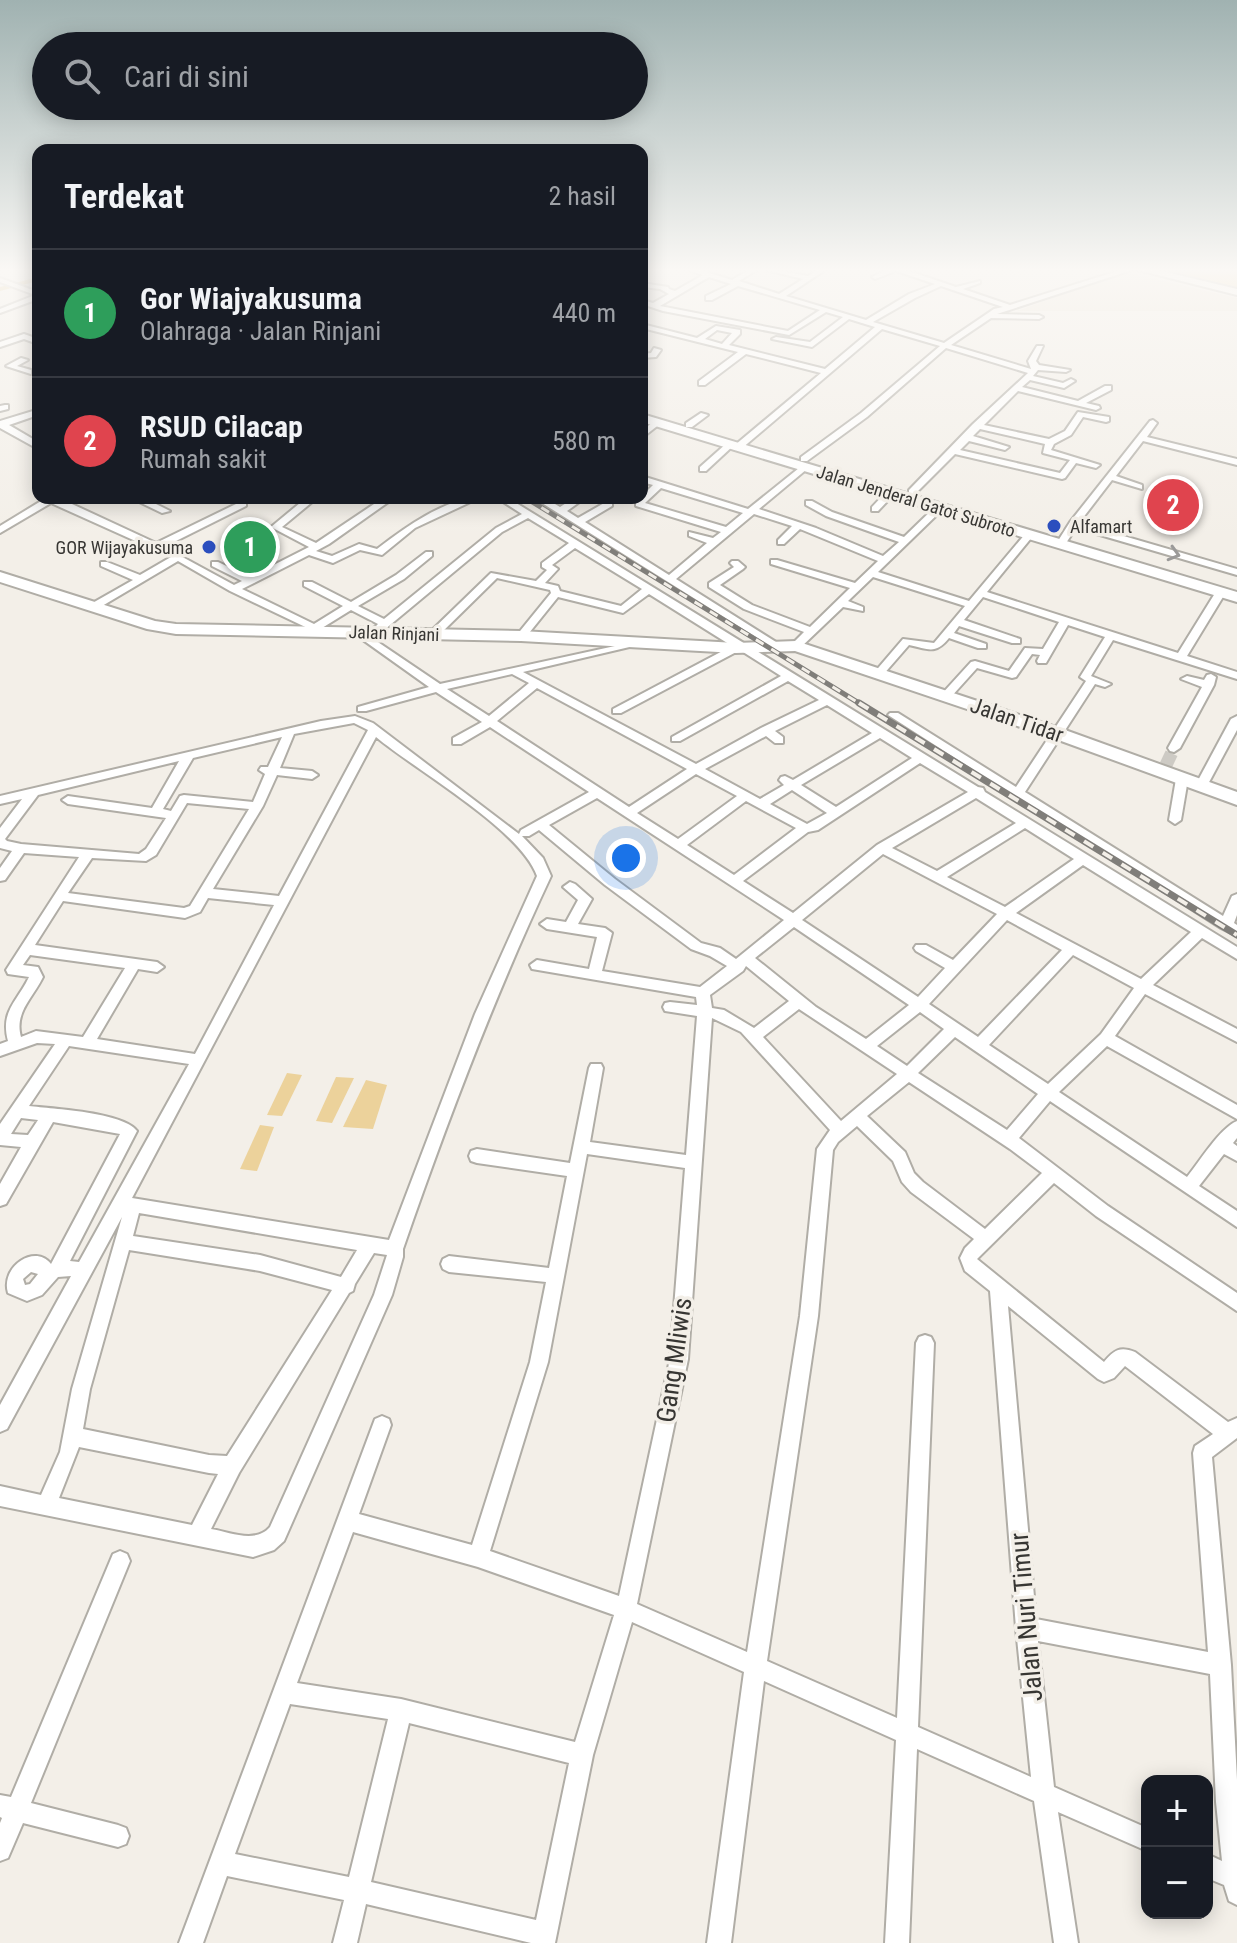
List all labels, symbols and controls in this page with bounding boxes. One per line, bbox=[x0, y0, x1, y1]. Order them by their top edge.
search box bbox=[32, 32, 648, 120]
icon: search bbox=[60, 54, 104, 98]
text: Cari di sini bbox=[124, 59, 249, 94]
text: Terdekat bbox=[64, 176, 184, 216]
text: 2 hasil bbox=[548, 181, 616, 211]
text: Gor Wiajyakusuma bbox=[140, 281, 362, 316]
text: 1 bbox=[83, 298, 97, 328]
text: 440 m bbox=[552, 298, 616, 328]
text: Olahraga · Jalan Rinjani bbox=[140, 316, 381, 346]
text: RSUD Cilacap bbox=[140, 409, 303, 444]
text: 2 bbox=[83, 426, 97, 456]
text: 580 m bbox=[552, 426, 616, 456]
text: Rumah sakit bbox=[140, 444, 267, 474]
street label: Jalan Jenderal Gatot Subroto bbox=[814, 461, 1018, 541]
pin: 2 bbox=[1147, 475, 1199, 535]
place label: Alfamart bbox=[1070, 516, 1132, 537]
pin: 1 bbox=[224, 517, 276, 577]
marker: Alfamart bbox=[1045, 517, 1063, 535]
place label: GOR Wijayakusuma bbox=[56, 537, 193, 558]
marker: GOR Wijayakusuma bbox=[200, 538, 218, 556]
one-way arrow bbox=[1167, 545, 1181, 562]
street label: Jalan Rinjani bbox=[348, 621, 440, 645]
street label: Jalan Tidar bbox=[967, 692, 1067, 748]
your location bbox=[606, 838, 646, 878]
street label: Gang Mliwis bbox=[650, 1296, 698, 1424]
street label: Jalan Nuri Timur bbox=[1004, 1531, 1048, 1703]
map controls bbox=[1141, 1775, 1213, 1919]
button: + bbox=[1141, 1775, 1213, 1847]
button: − bbox=[1141, 1847, 1213, 1919]

